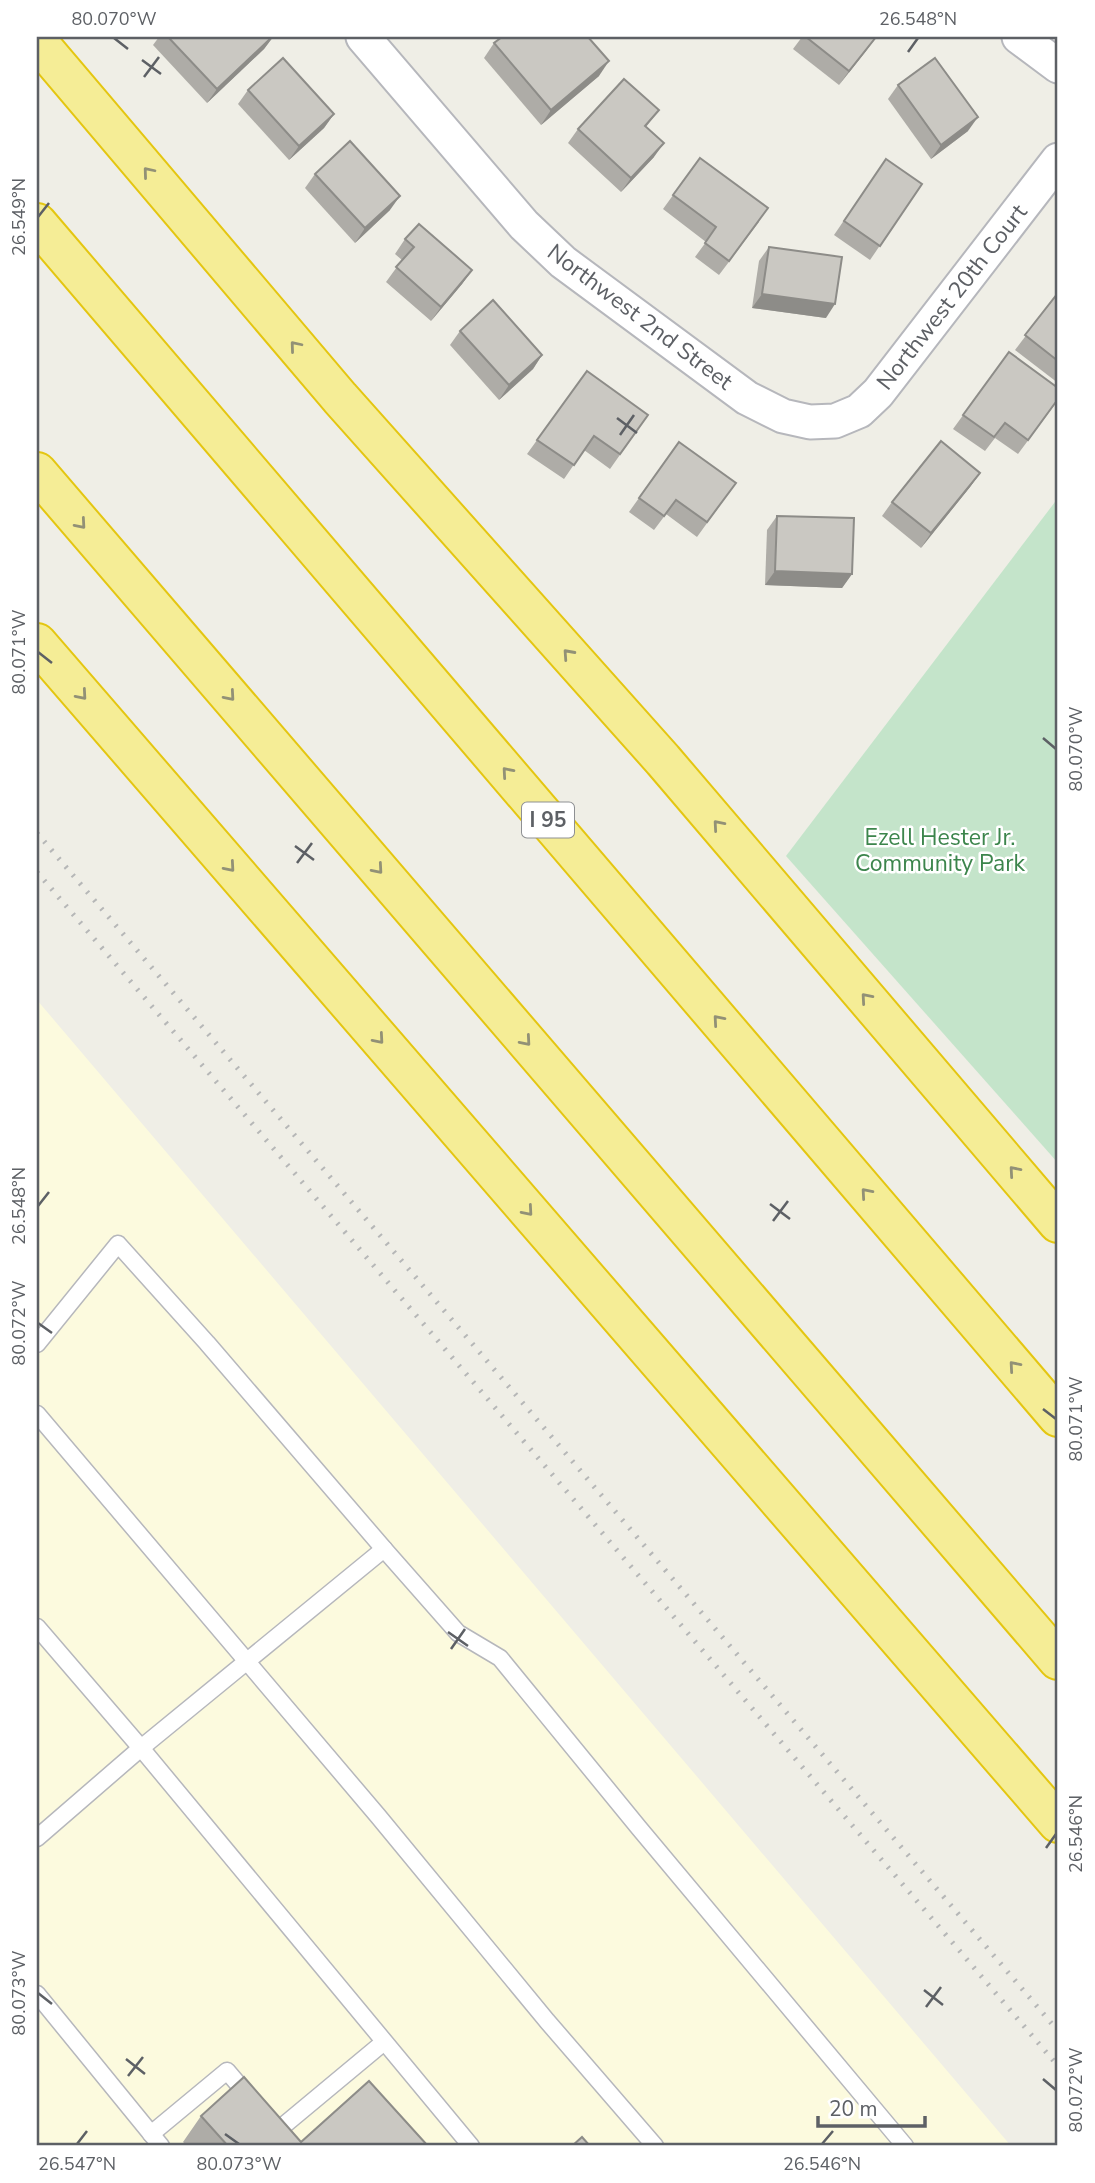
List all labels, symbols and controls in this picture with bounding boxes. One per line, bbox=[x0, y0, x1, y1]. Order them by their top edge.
text: 80.070°W bbox=[72, 7, 157, 31]
text: 26.548°N bbox=[879, 7, 957, 31]
one-way arrow bbox=[144, 168, 157, 180]
text: 26.549°N bbox=[7, 178, 31, 256]
street label: Northwest 20th Court bbox=[870, 197, 1035, 396]
street label: Northwest 2nd Street bbox=[541, 237, 740, 398]
one-way arrow bbox=[291, 341, 303, 354]
one-way arrow bbox=[73, 515, 85, 528]
text: 80.071°W bbox=[7, 609, 31, 694]
one-way arrow bbox=[564, 649, 576, 662]
one-way arrow bbox=[74, 686, 86, 699]
one-way arrow bbox=[222, 688, 234, 701]
text: 80.070°W bbox=[1064, 706, 1088, 791]
one-way arrow bbox=[502, 768, 515, 780]
road number: I 95 bbox=[522, 802, 574, 838]
one-way arrow bbox=[714, 820, 726, 833]
park label: Ezell Hester Jr. Community Park bbox=[855, 822, 1025, 879]
one-way arrow bbox=[222, 858, 235, 871]
one-way arrow bbox=[370, 860, 382, 873]
one-way arrow bbox=[862, 993, 874, 1006]
one-way arrow bbox=[714, 1015, 726, 1028]
one-way arrow bbox=[371, 1030, 383, 1043]
one-way arrow bbox=[518, 1033, 530, 1046]
one-way arrow bbox=[1010, 1166, 1022, 1179]
text: 26.548°N bbox=[7, 1167, 31, 1245]
one-way arrow bbox=[862, 1188, 874, 1201]
one-way arrow bbox=[520, 1202, 532, 1215]
text: 80.072°W bbox=[7, 1280, 31, 1365]
one-way arrow bbox=[1010, 1361, 1022, 1374]
text: 80.071°W bbox=[1064, 1376, 1088, 1461]
text: 26.546°N bbox=[1064, 1795, 1088, 1873]
text: 80.073°W bbox=[7, 1950, 31, 2035]
text: 80.072°W bbox=[1064, 2047, 1088, 2132]
scale bar bbox=[818, 2085, 925, 2129]
text: 20 m bbox=[829, 2095, 878, 2123]
text: 26.547°N bbox=[38, 2152, 116, 2176]
text: 80.073°W bbox=[197, 2152, 282, 2176]
text: 26.546°N bbox=[783, 2152, 861, 2176]

